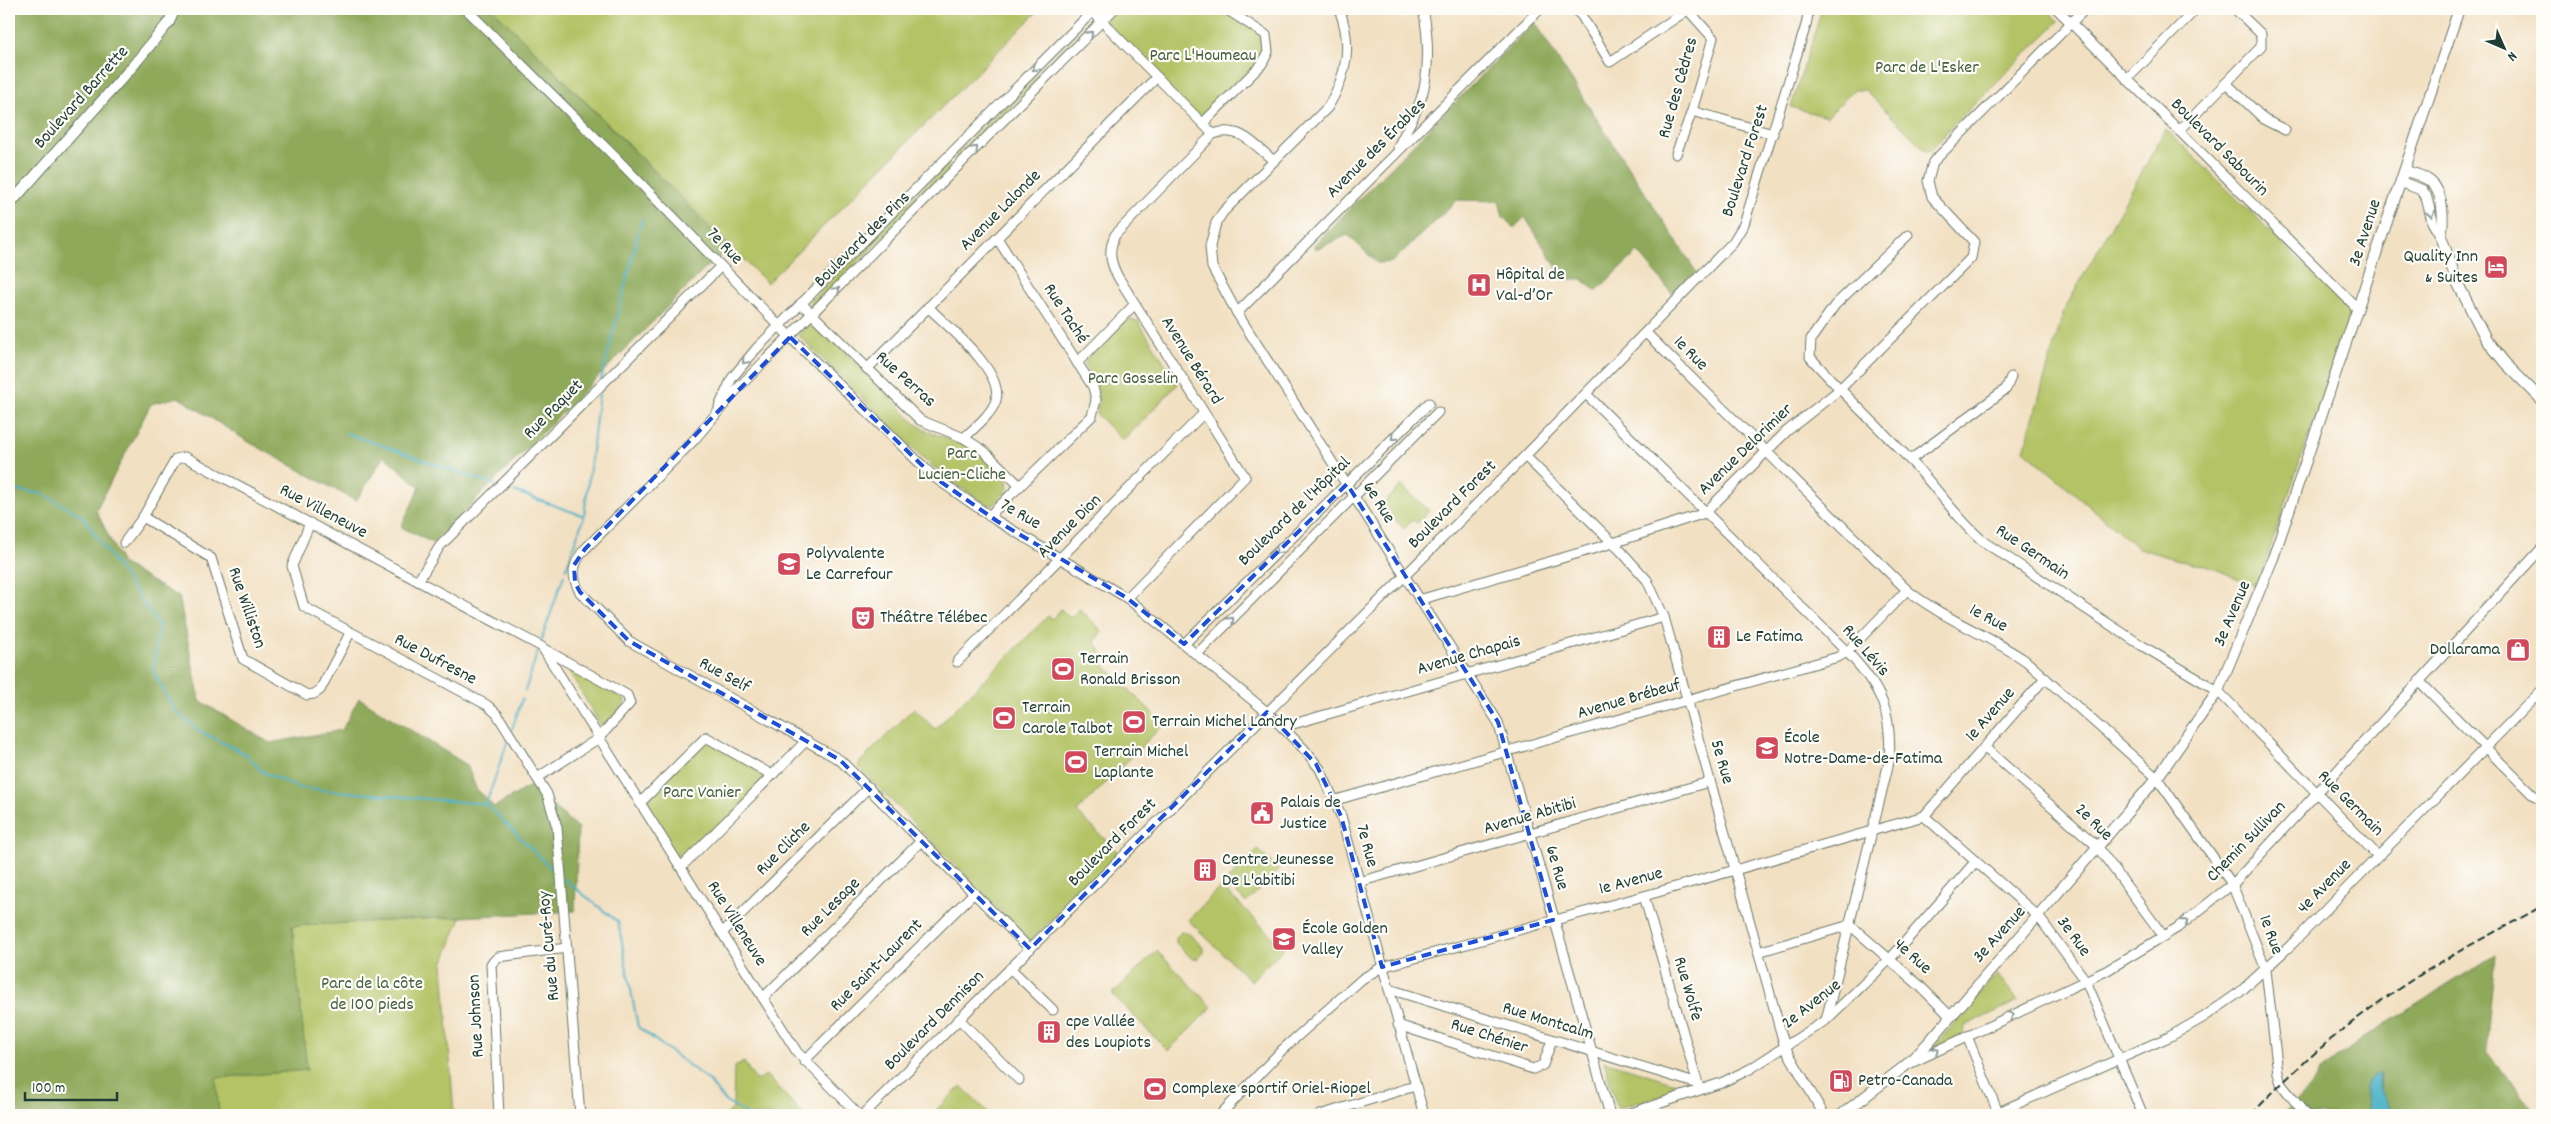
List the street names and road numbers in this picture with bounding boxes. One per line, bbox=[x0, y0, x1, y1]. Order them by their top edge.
street label: Rue des Cèdres bbox=[1653, 35, 1705, 141]
street label: Boulevard Barrette bbox=[29, 41, 135, 155]
street label: Avenue des Érables bbox=[1321, 93, 1433, 205]
street label: Boulevard Sabourin bbox=[2164, 93, 2274, 203]
street label: Boulevard Forest bbox=[1716, 101, 1776, 220]
street label: Avenue Lalonde bbox=[955, 165, 1047, 257]
street label: Boulevard des Pins bbox=[809, 186, 917, 294]
street label: 3e Avenue bbox=[2343, 196, 2389, 270]
street label: 7e Rue bbox=[700, 223, 748, 271]
street label: Rue Taché bbox=[1036, 279, 1094, 349]
street label: Avenue Bérard bbox=[1154, 312, 1228, 410]
street label: 1e Rue bbox=[1667, 331, 1713, 377]
street label: Rue Perras bbox=[869, 346, 941, 414]
street label: Rue Paquet bbox=[518, 374, 590, 446]
street label: Avenue Delorimier bbox=[1693, 398, 1799, 502]
street label: Boulevard de l'Hôpital bbox=[1233, 451, 1357, 572]
street label: Boulevard Forest bbox=[1403, 455, 1503, 555]
street label: 6e Rue bbox=[1355, 477, 1401, 529]
street label: Rue Villeneuve bbox=[275, 478, 372, 546]
street label: Avenue Dion bbox=[1032, 489, 1108, 565]
street label: 7e Rue bbox=[995, 493, 1045, 537]
street label: Rue Germain bbox=[1990, 519, 2074, 587]
street label: Rue Williston bbox=[220, 564, 272, 652]
street label: 3e Avenue bbox=[2208, 577, 2258, 651]
street label: 1e Rue bbox=[1964, 598, 2012, 640]
street label: Rue Lévis bbox=[1835, 619, 1895, 683]
street label: Rue Dufresne bbox=[389, 628, 481, 692]
street label: Avenue Chapais bbox=[1414, 629, 1524, 683]
street label: Rue Self bbox=[694, 652, 755, 701]
street label: Avenue Brébeuf bbox=[1575, 673, 1684, 727]
street label: 1e Avenue bbox=[1960, 682, 2022, 748]
street label: 5e Rue bbox=[1703, 737, 1739, 787]
street label: Rue Germain bbox=[2311, 765, 2389, 843]
street label: Avenue Abitibi bbox=[1481, 792, 1579, 842]
street label: Boulevard Forest bbox=[1063, 793, 1163, 893]
street label: Chemin Sullivan bbox=[2202, 796, 2292, 888]
street label: 2e Rue bbox=[2068, 799, 2118, 847]
street label: Rue Cliche bbox=[751, 816, 817, 882]
street label: 7e Rue bbox=[1348, 822, 1384, 870]
street label: 6e Rue bbox=[1538, 843, 1574, 893]
street label: 4e Avenue bbox=[2292, 854, 2358, 920]
street label: 1e Avenue bbox=[1596, 861, 1666, 903]
street label: Rue Lesage bbox=[795, 872, 867, 944]
street label: Rue Villeneuve bbox=[700, 876, 772, 972]
street label: Rue du Curé-Roy bbox=[533, 889, 567, 1002]
street label: 3e Avenue bbox=[1968, 901, 2033, 969]
street label: 3e Rue bbox=[2050, 912, 2096, 962]
street label: 1e Rue bbox=[2251, 912, 2289, 958]
street label: Rue Saint-Laurent bbox=[825, 914, 929, 1018]
street label: 4e Rue bbox=[1887, 933, 1937, 981]
street label: Rue Wolfe bbox=[1666, 954, 1708, 1024]
street label: Boulevard Dennison bbox=[879, 965, 991, 1077]
street label: Rue Johnson bbox=[462, 974, 492, 1058]
street label: 2e Avenue bbox=[1777, 974, 1847, 1036]
street label: Rue Montcalm bbox=[1499, 996, 1597, 1048]
street label: Rue Chénier bbox=[1447, 1013, 1531, 1061]

